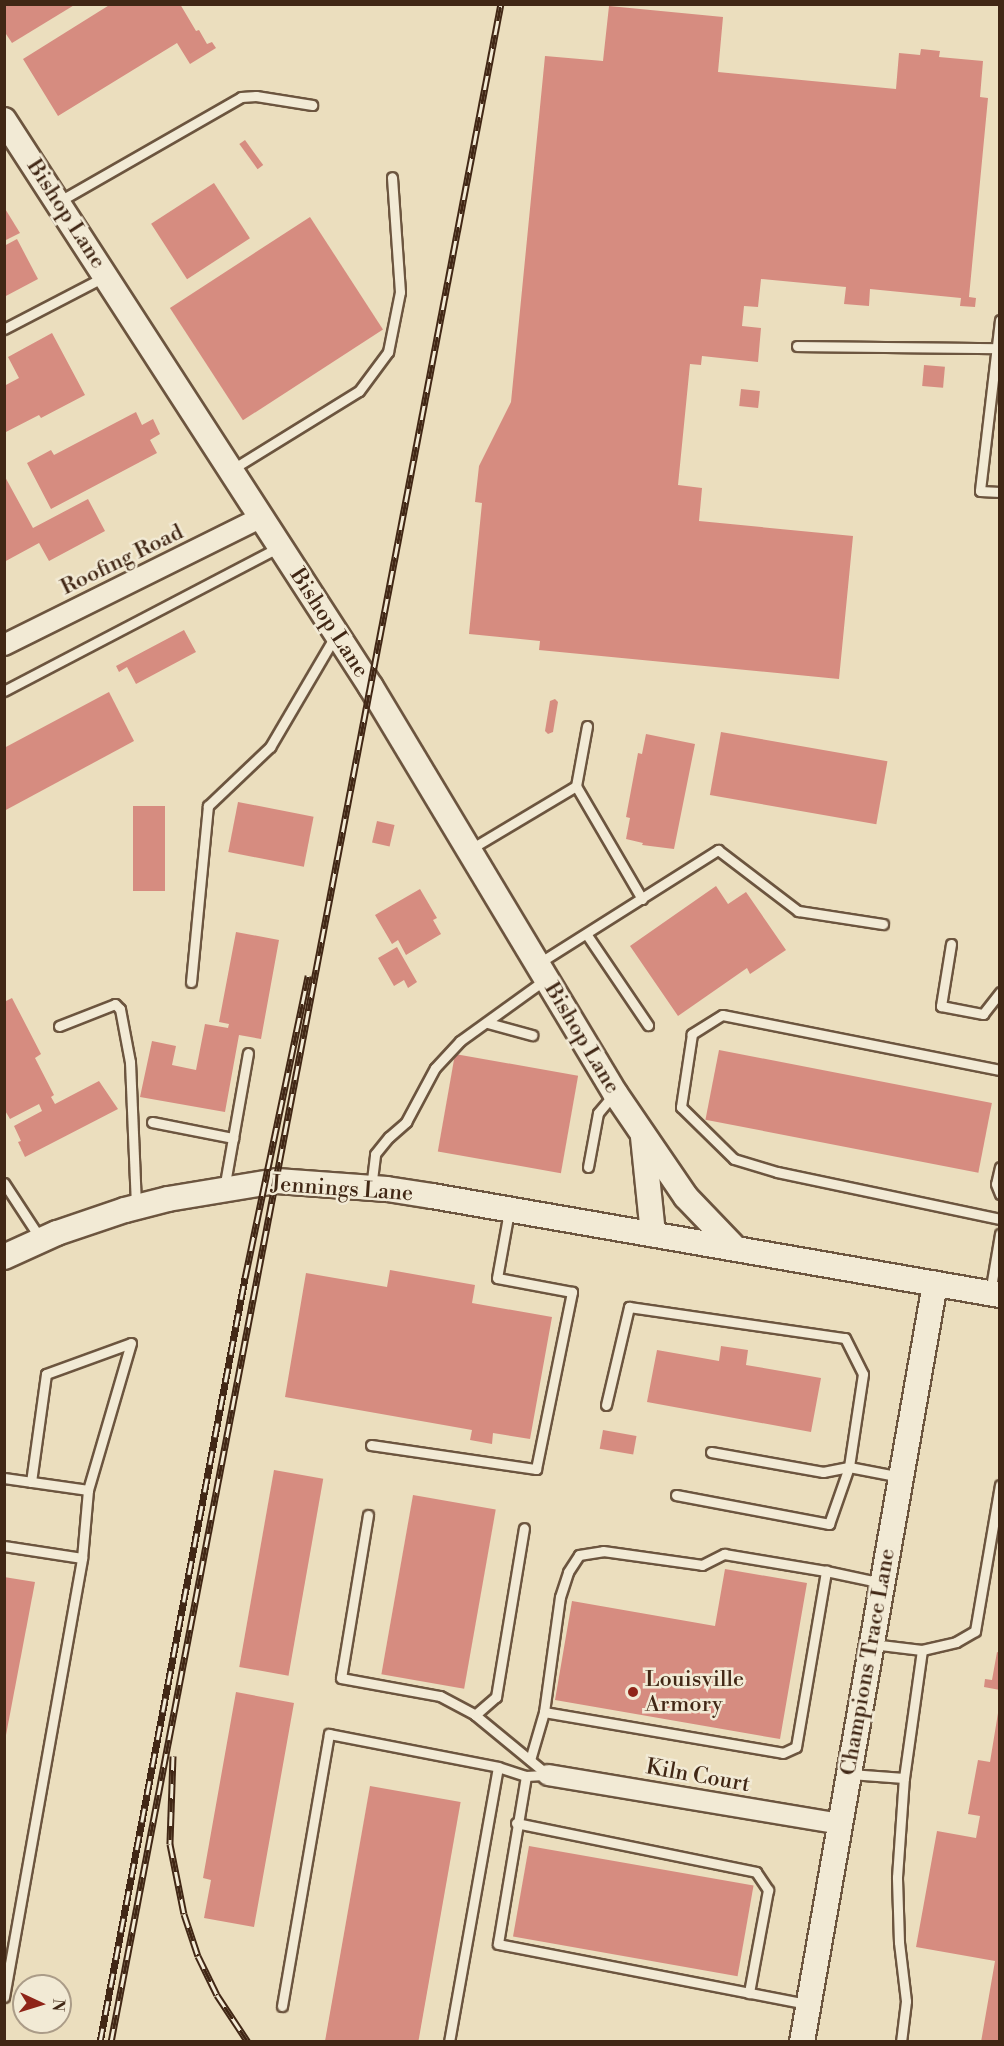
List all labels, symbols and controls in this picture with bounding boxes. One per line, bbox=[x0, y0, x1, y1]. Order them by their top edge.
street label: Bishop Lane bbox=[21, 154, 111, 274]
street label: Roofing Road bbox=[56, 519, 188, 601]
street label: Bishop Lane bbox=[284, 563, 374, 683]
street label: Bishop Lane bbox=[538, 978, 626, 1098]
street label: Jennings Lane bbox=[270, 1171, 414, 1207]
street label: Champions Trace Lane bbox=[835, 1546, 901, 1778]
place label: Louisville Armory bbox=[645, 1666, 744, 1718]
marker: Louisville Armory bbox=[626, 1685, 640, 1699]
street label: Kiln Court bbox=[644, 1754, 752, 1798]
north arrow bbox=[12, 1974, 72, 2034]
text: N bbox=[48, 1998, 68, 2012]

